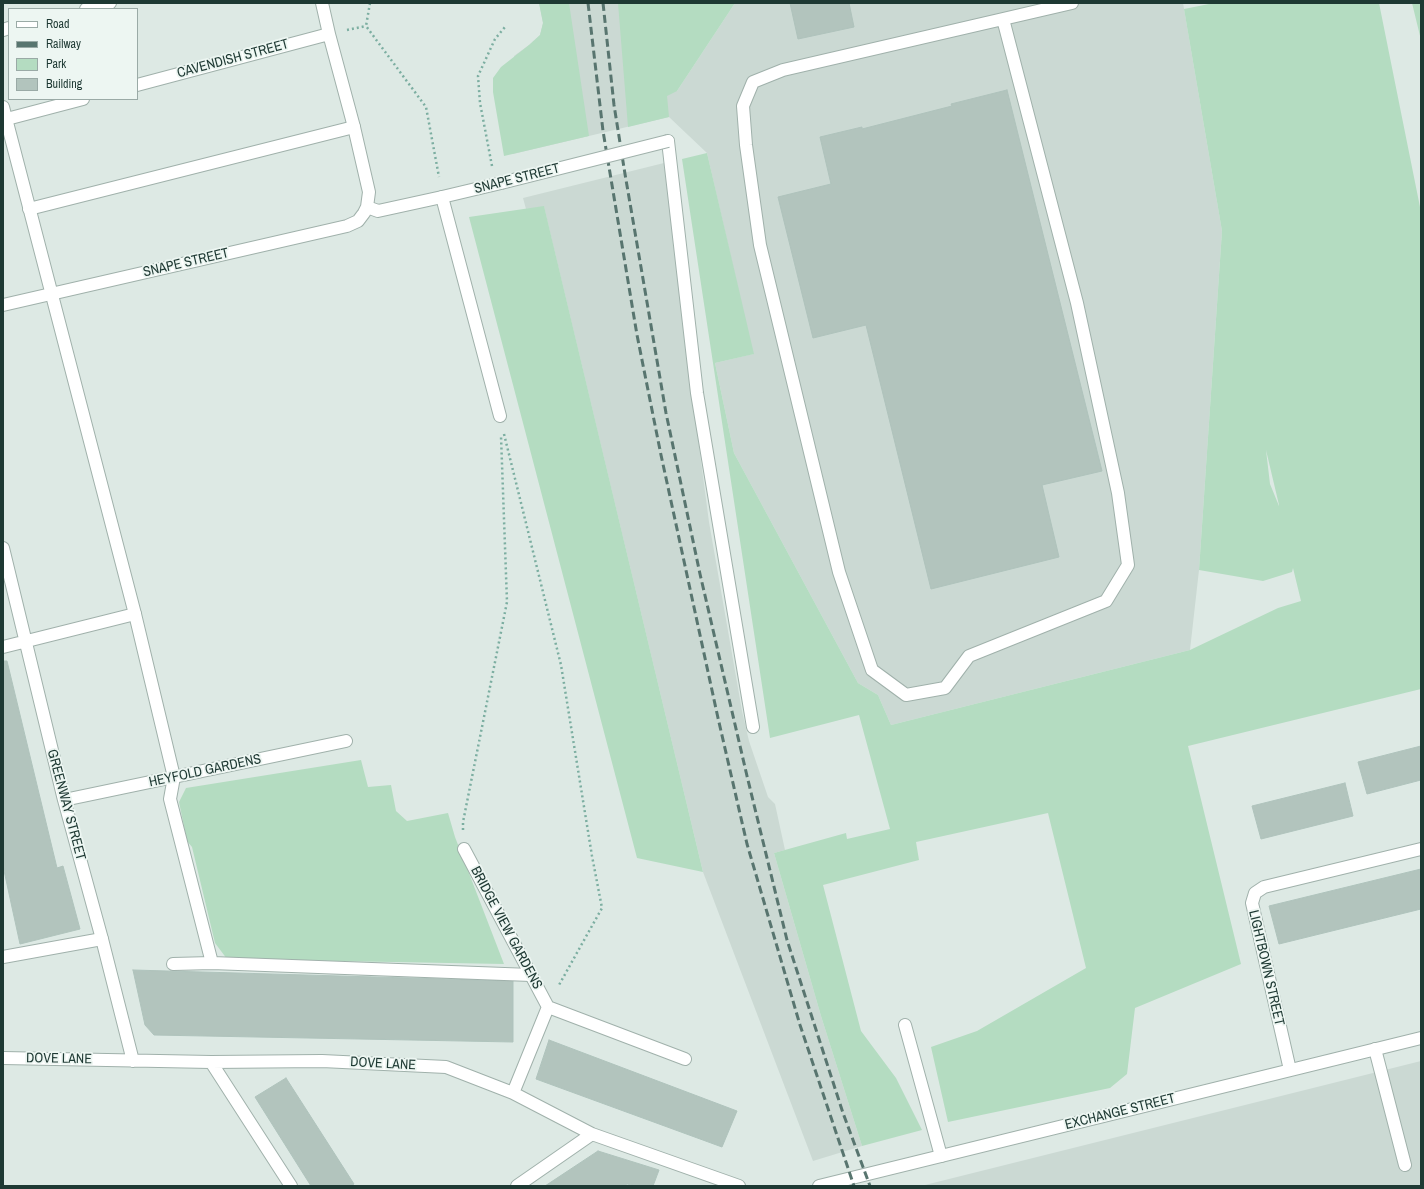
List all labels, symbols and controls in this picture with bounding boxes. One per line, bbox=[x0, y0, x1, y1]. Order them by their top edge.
legend bbox=[8, 8, 138, 100]
text: Road bbox=[46, 16, 70, 32]
text: Railway bbox=[46, 36, 81, 52]
street label: CAVENDISH STREET bbox=[175, 36, 291, 82]
text: Park bbox=[46, 56, 66, 72]
text: Building bbox=[46, 76, 82, 92]
street label: SNAPE STREET bbox=[473, 160, 561, 198]
street label: SNAPE STREET bbox=[142, 245, 230, 281]
street label: GREENWAY STREET bbox=[43, 748, 89, 862]
street label: HEYFOLD GARDENS bbox=[147, 751, 263, 791]
street label: BRIDGE VIEW GARDENS bbox=[467, 864, 545, 992]
street label: LIGHTBOWN STREET bbox=[1245, 909, 1287, 1027]
street label: DOVE LANE bbox=[26, 1050, 92, 1068]
street label: DOVE LANE bbox=[350, 1054, 416, 1074]
street label: EXCHANGE STREET bbox=[1063, 1090, 1177, 1134]

